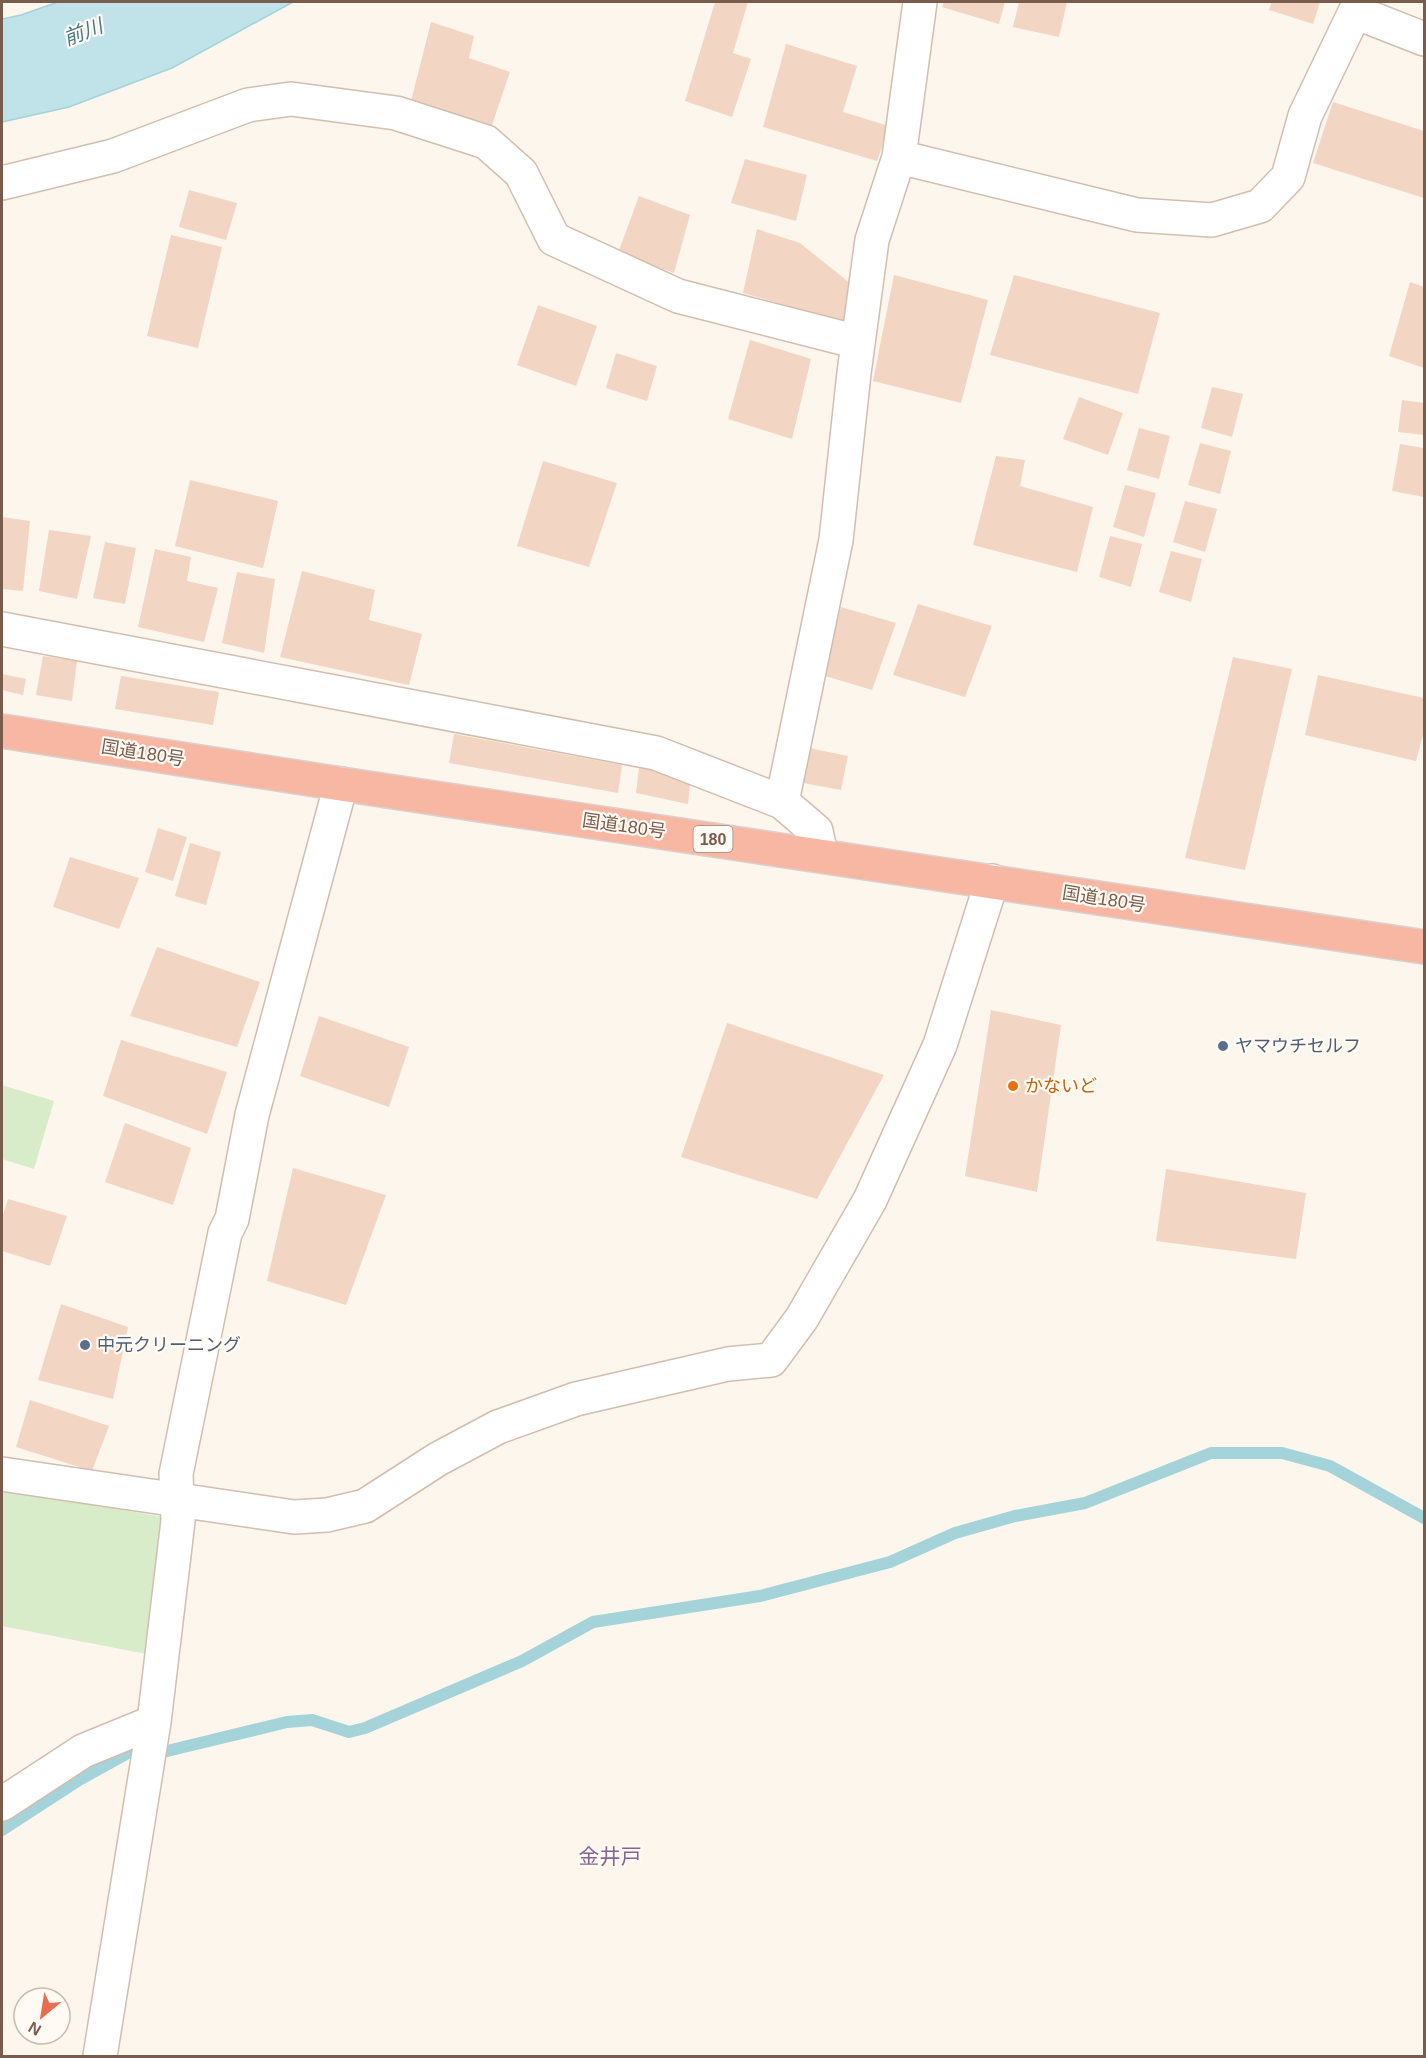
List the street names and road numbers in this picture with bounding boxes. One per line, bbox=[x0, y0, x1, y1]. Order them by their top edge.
street label: 国道180号 bbox=[100, 737, 186, 769]
street label: 国道180号 bbox=[581, 810, 667, 842]
road number: 180 bbox=[694, 826, 732, 852]
street label: 国道180号 bbox=[1061, 883, 1147, 915]

